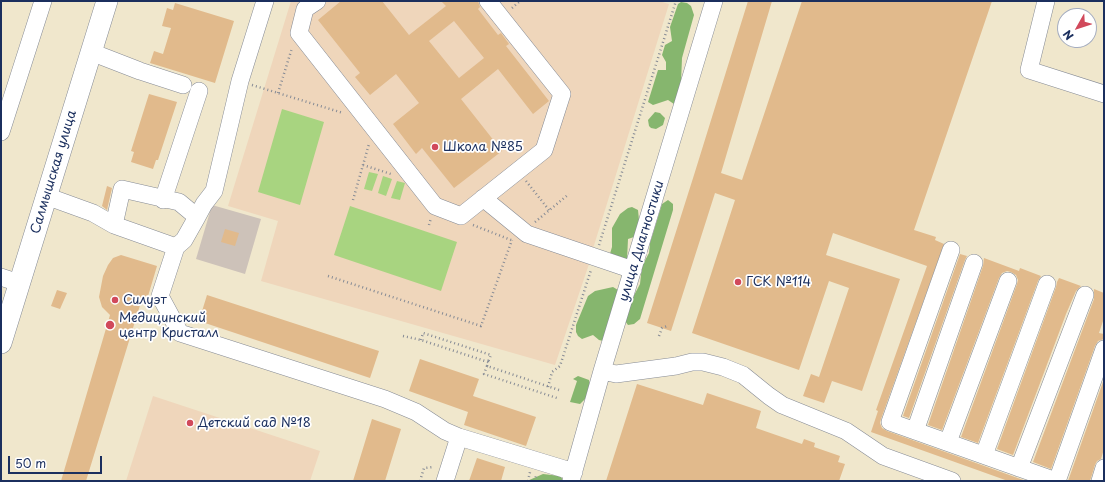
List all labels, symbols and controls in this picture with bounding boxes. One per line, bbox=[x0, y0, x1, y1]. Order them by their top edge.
north arrow bbox=[1057, 8, 1097, 48]
text: N bbox=[1059, 27, 1077, 44]
street label: Салмышская улица bbox=[28, 108, 80, 236]
place label: Школа №85 bbox=[443, 139, 523, 155]
marker: Школа №85 bbox=[430, 142, 440, 152]
street label: улица Диагностики bbox=[616, 179, 668, 303]
place label: ГСК №114 bbox=[746, 274, 811, 290]
marker: ГСК №114 bbox=[733, 277, 743, 287]
place label: Силуэт bbox=[123, 292, 167, 308]
marker: Силуэт bbox=[110, 295, 120, 305]
place label: Медицинский центр Кристалл bbox=[119, 310, 219, 341]
marker: Медицинский центр Кристалл bbox=[104, 319, 116, 331]
place label: Детский сад №18 bbox=[198, 415, 311, 431]
marker: Детский сад №18 bbox=[185, 418, 195, 428]
scale bar bbox=[10, 448, 104, 474]
text: 50 m bbox=[15, 454, 46, 472]

